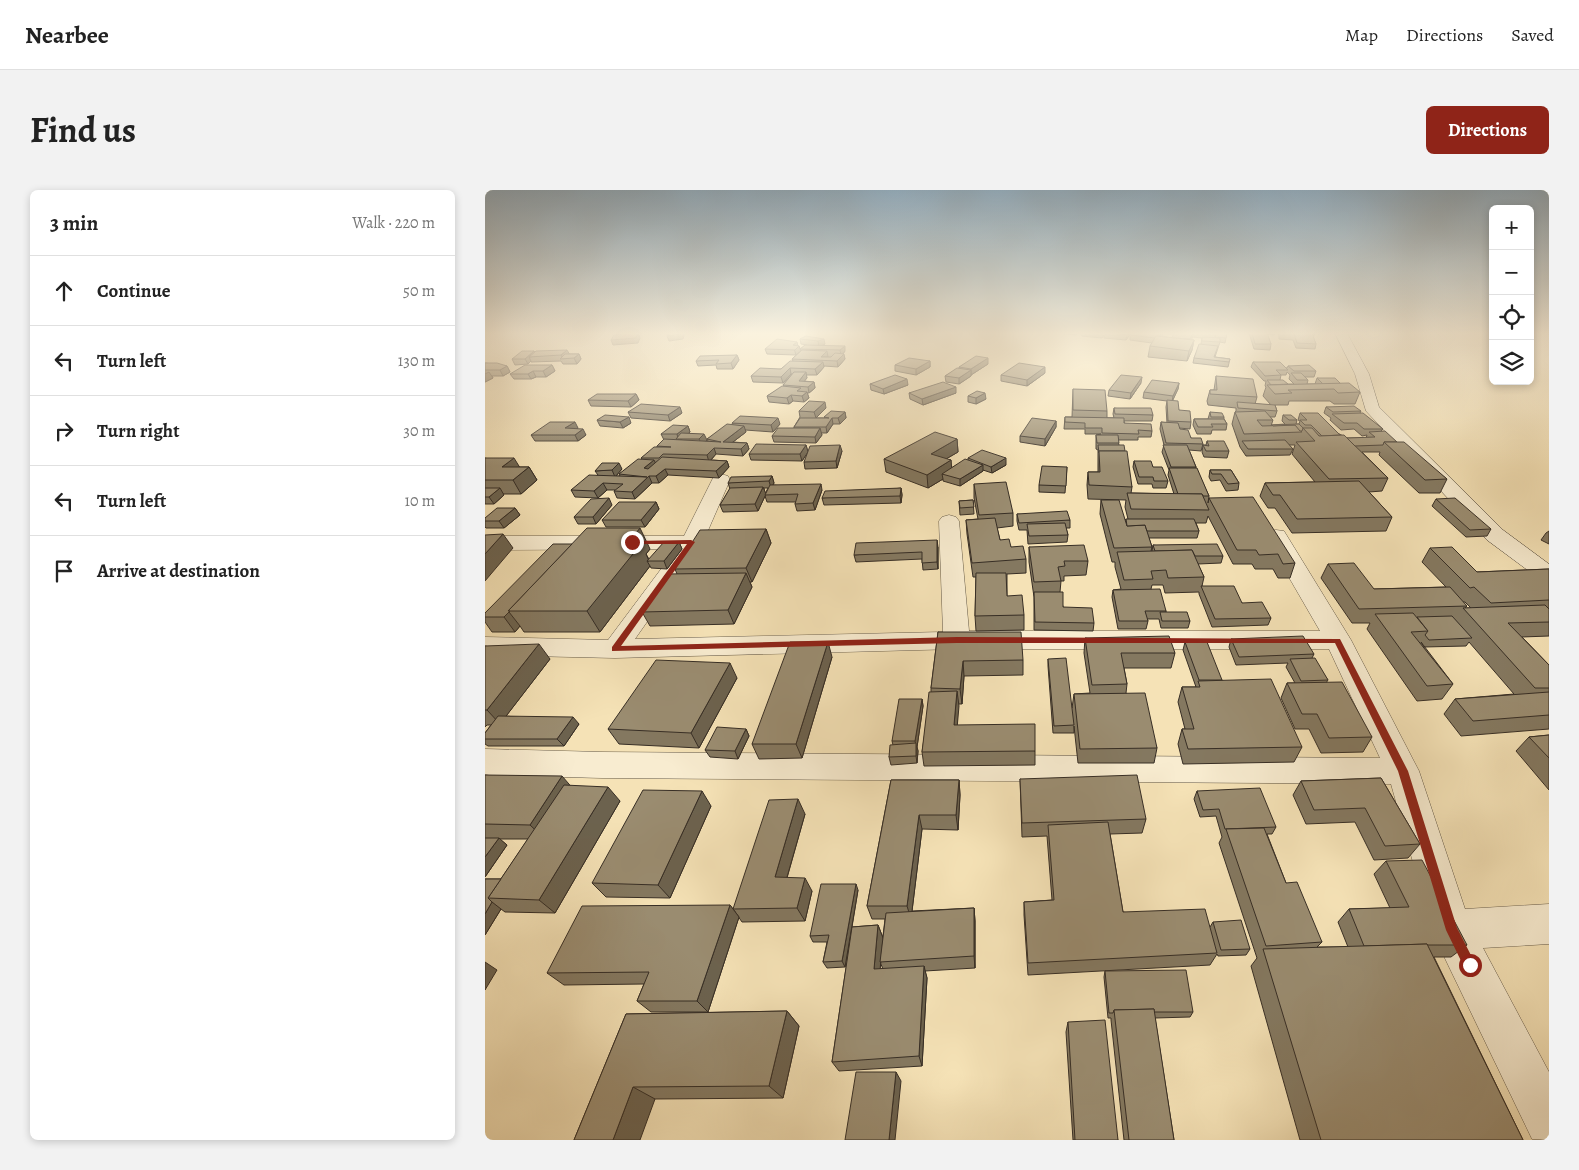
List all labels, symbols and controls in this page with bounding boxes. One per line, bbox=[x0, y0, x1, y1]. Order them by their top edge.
text: Nearbee bbox=[25, 19, 109, 51]
text: Map bbox=[1345, 23, 1378, 47]
text: Directions bbox=[1406, 23, 1483, 47]
text: Saved bbox=[1511, 23, 1554, 47]
text: Find us bbox=[30, 106, 136, 154]
button: Directions bbox=[1426, 106, 1549, 154]
map controls bbox=[1489, 205, 1534, 385]
button: + bbox=[1489, 205, 1534, 250]
text: 3 min bbox=[50, 209, 98, 237]
text: Walk · 220 m bbox=[352, 212, 435, 234]
button: − bbox=[1489, 250, 1534, 295]
icon: ahead bbox=[50, 277, 78, 305]
text: Continue bbox=[97, 278, 171, 304]
text: 50 m bbox=[403, 280, 435, 302]
button: locate bbox=[1489, 295, 1534, 340]
button: layers bbox=[1489, 340, 1534, 385]
icon: left bbox=[50, 347, 78, 375]
text: Turn left bbox=[97, 348, 166, 374]
text: 130 m bbox=[398, 350, 435, 372]
icon: right bbox=[50, 417, 78, 445]
text: Turn right bbox=[97, 418, 179, 444]
text: 30 m bbox=[403, 420, 435, 442]
icon: left bbox=[50, 487, 78, 515]
text: Turn left bbox=[97, 488, 166, 514]
text: 10 m bbox=[405, 490, 435, 512]
route end bbox=[621, 531, 644, 554]
icon: arrive bbox=[50, 557, 78, 585]
text: Arrive at destination bbox=[97, 558, 260, 584]
route start bbox=[1459, 954, 1482, 977]

